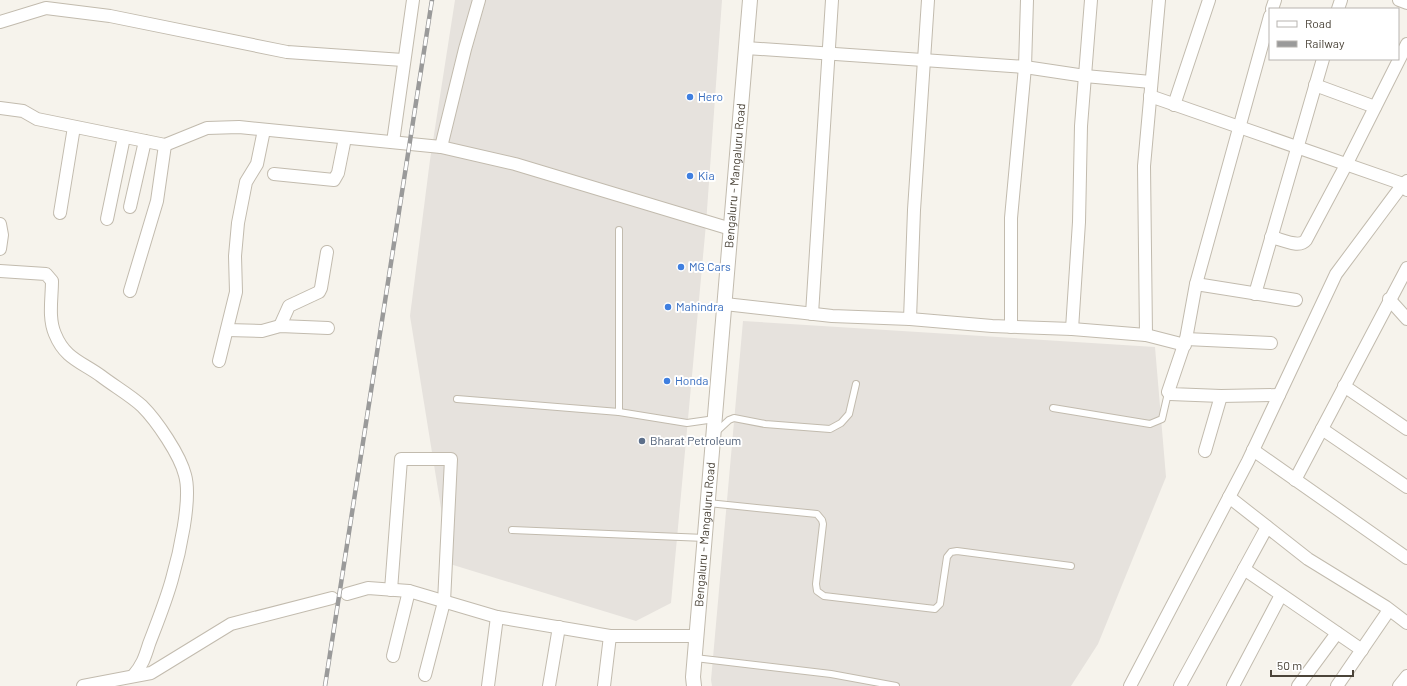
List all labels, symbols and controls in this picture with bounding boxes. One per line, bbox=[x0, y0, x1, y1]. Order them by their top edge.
legend bbox=[1269, 8, 1399, 60]
text: Road bbox=[1305, 16, 1332, 30]
text: Railway bbox=[1305, 36, 1345, 50]
place label: Hero bbox=[698, 89, 723, 103]
marker: Hero bbox=[685, 92, 695, 102]
street label: Bengaluru - Mangaluru Road bbox=[721, 103, 747, 249]
place label: Kia bbox=[698, 168, 715, 182]
marker: Kia bbox=[685, 171, 695, 181]
place label: MG Cars bbox=[689, 259, 731, 273]
marker: MG Cars bbox=[676, 262, 686, 272]
place label: Mahindra bbox=[676, 299, 724, 313]
marker: Mahindra bbox=[663, 302, 673, 312]
place label: Honda bbox=[675, 373, 708, 387]
marker: Honda bbox=[662, 376, 672, 386]
place label: Bharat Petroleum bbox=[650, 433, 741, 447]
marker: Bharat Petroleum bbox=[637, 436, 647, 446]
street label: Bengaluru - Mangaluru Road bbox=[691, 462, 717, 607]
scale bar bbox=[1271, 652, 1353, 678]
text: 50 m bbox=[1277, 658, 1302, 672]

